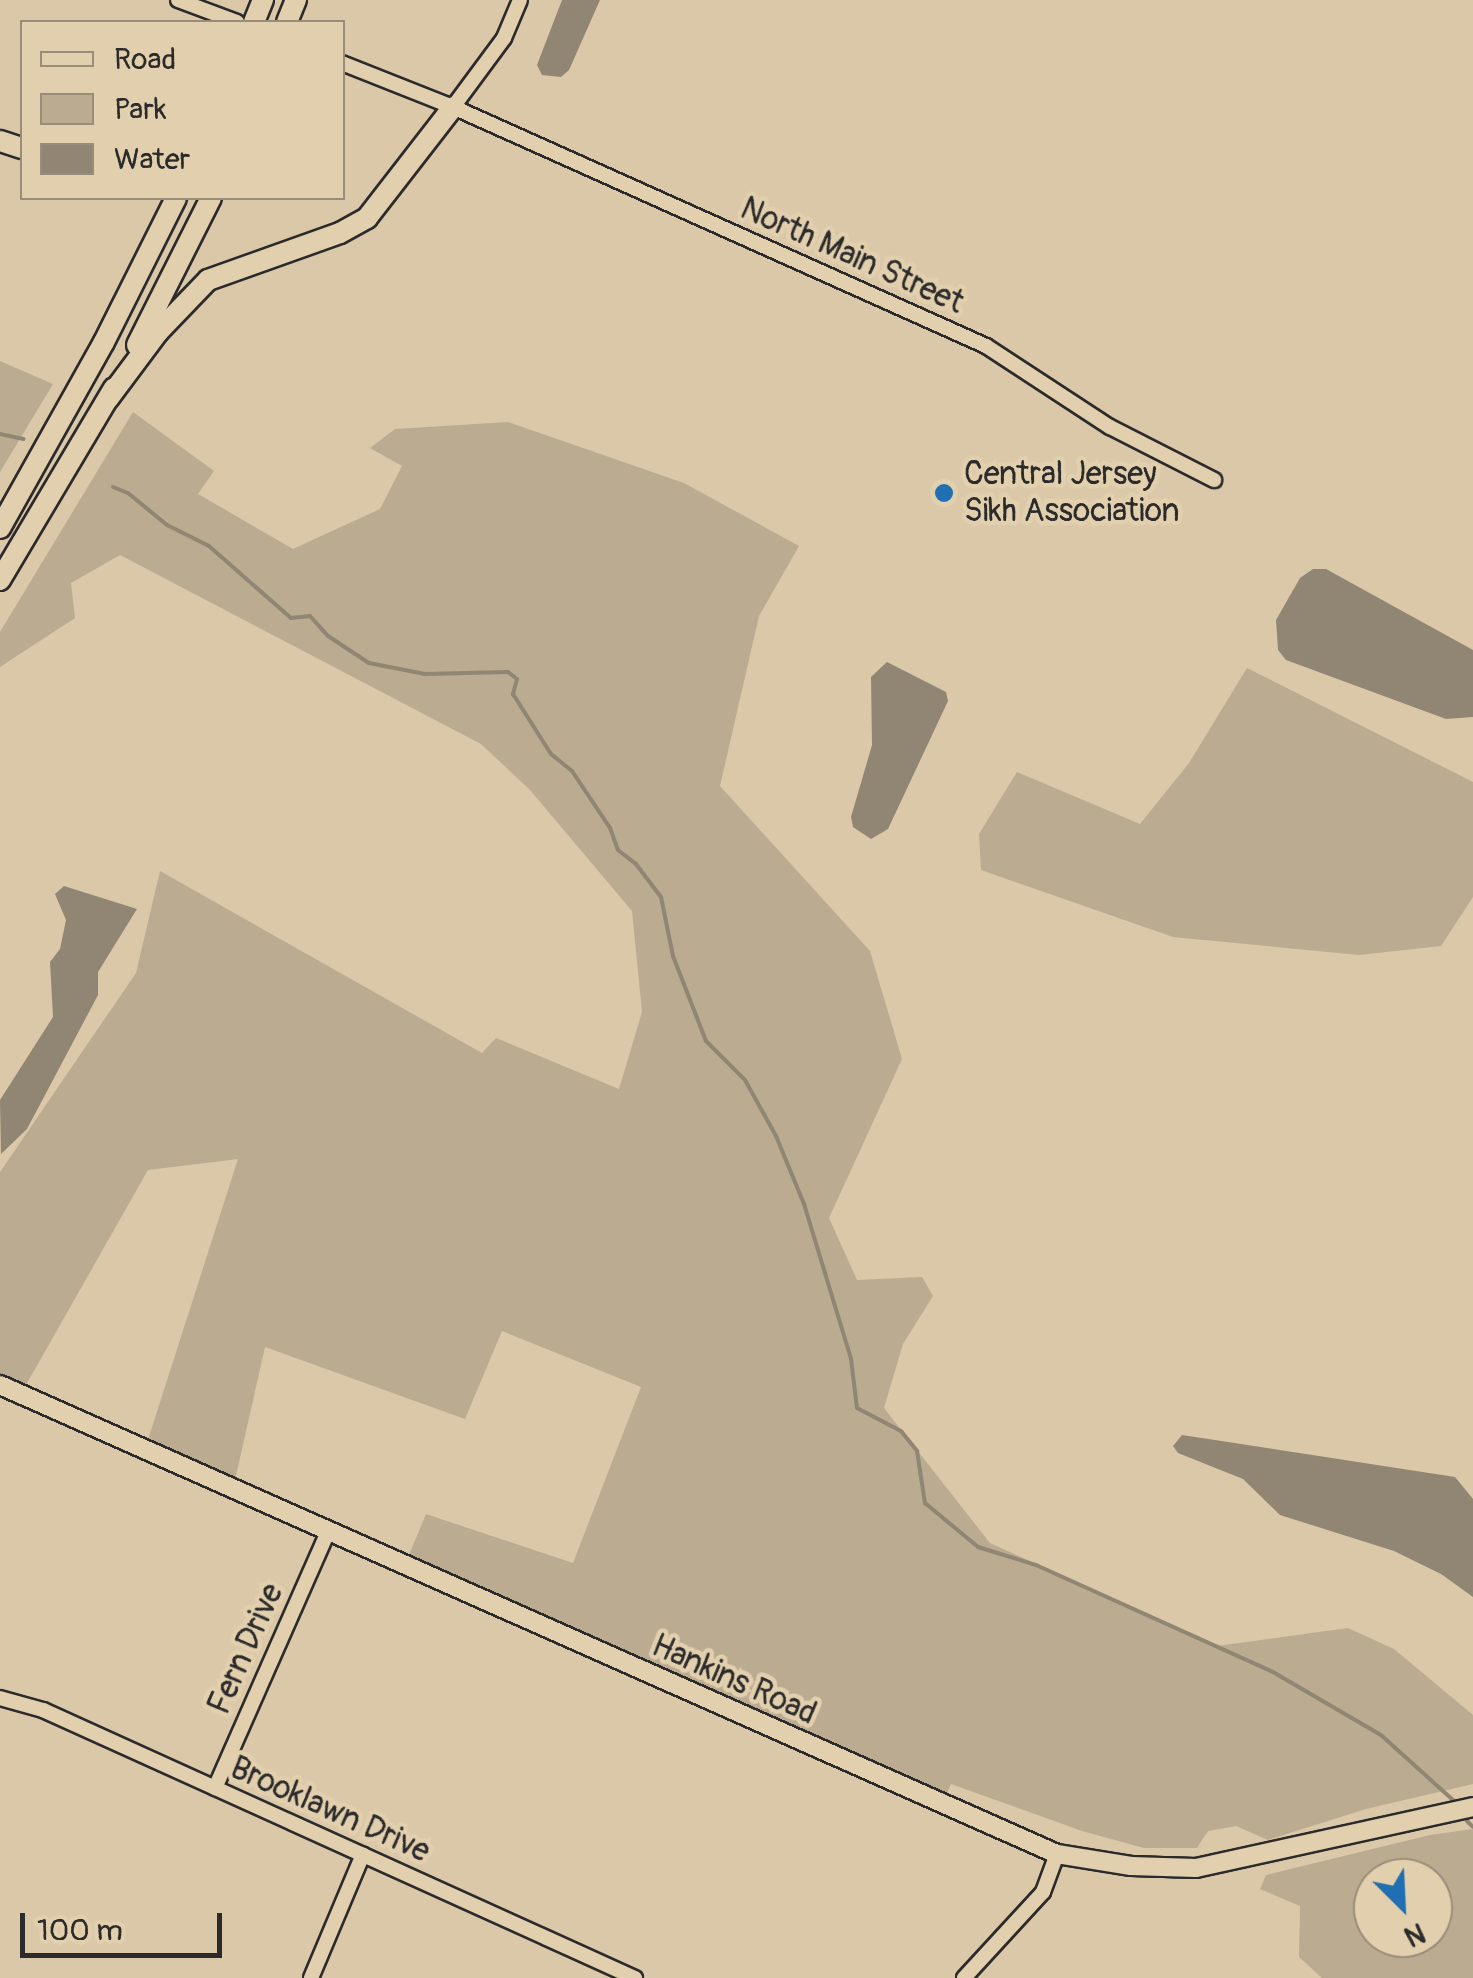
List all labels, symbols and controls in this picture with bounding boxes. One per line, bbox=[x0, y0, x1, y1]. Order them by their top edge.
legend bbox=[20, 20, 345, 200]
text: Road bbox=[114, 41, 176, 78]
text: Park bbox=[114, 91, 167, 128]
text: Water bbox=[114, 141, 190, 178]
street label: North Main Street bbox=[734, 190, 970, 322]
place label: Central Jersey Sikh Association bbox=[964, 456, 1180, 531]
marker: Central Jersey Sikh Association bbox=[933, 482, 955, 504]
street label: Fern Drive bbox=[200, 1578, 292, 1720]
street label: Hankins Road bbox=[646, 1627, 822, 1733]
street label: Brooklawn Drive bbox=[224, 1749, 436, 1871]
north arrow bbox=[1353, 1858, 1453, 1958]
scale bar bbox=[25, 1893, 228, 1955]
text: 100 m bbox=[37, 1912, 123, 1949]
text: N bbox=[1399, 1914, 1430, 1954]

